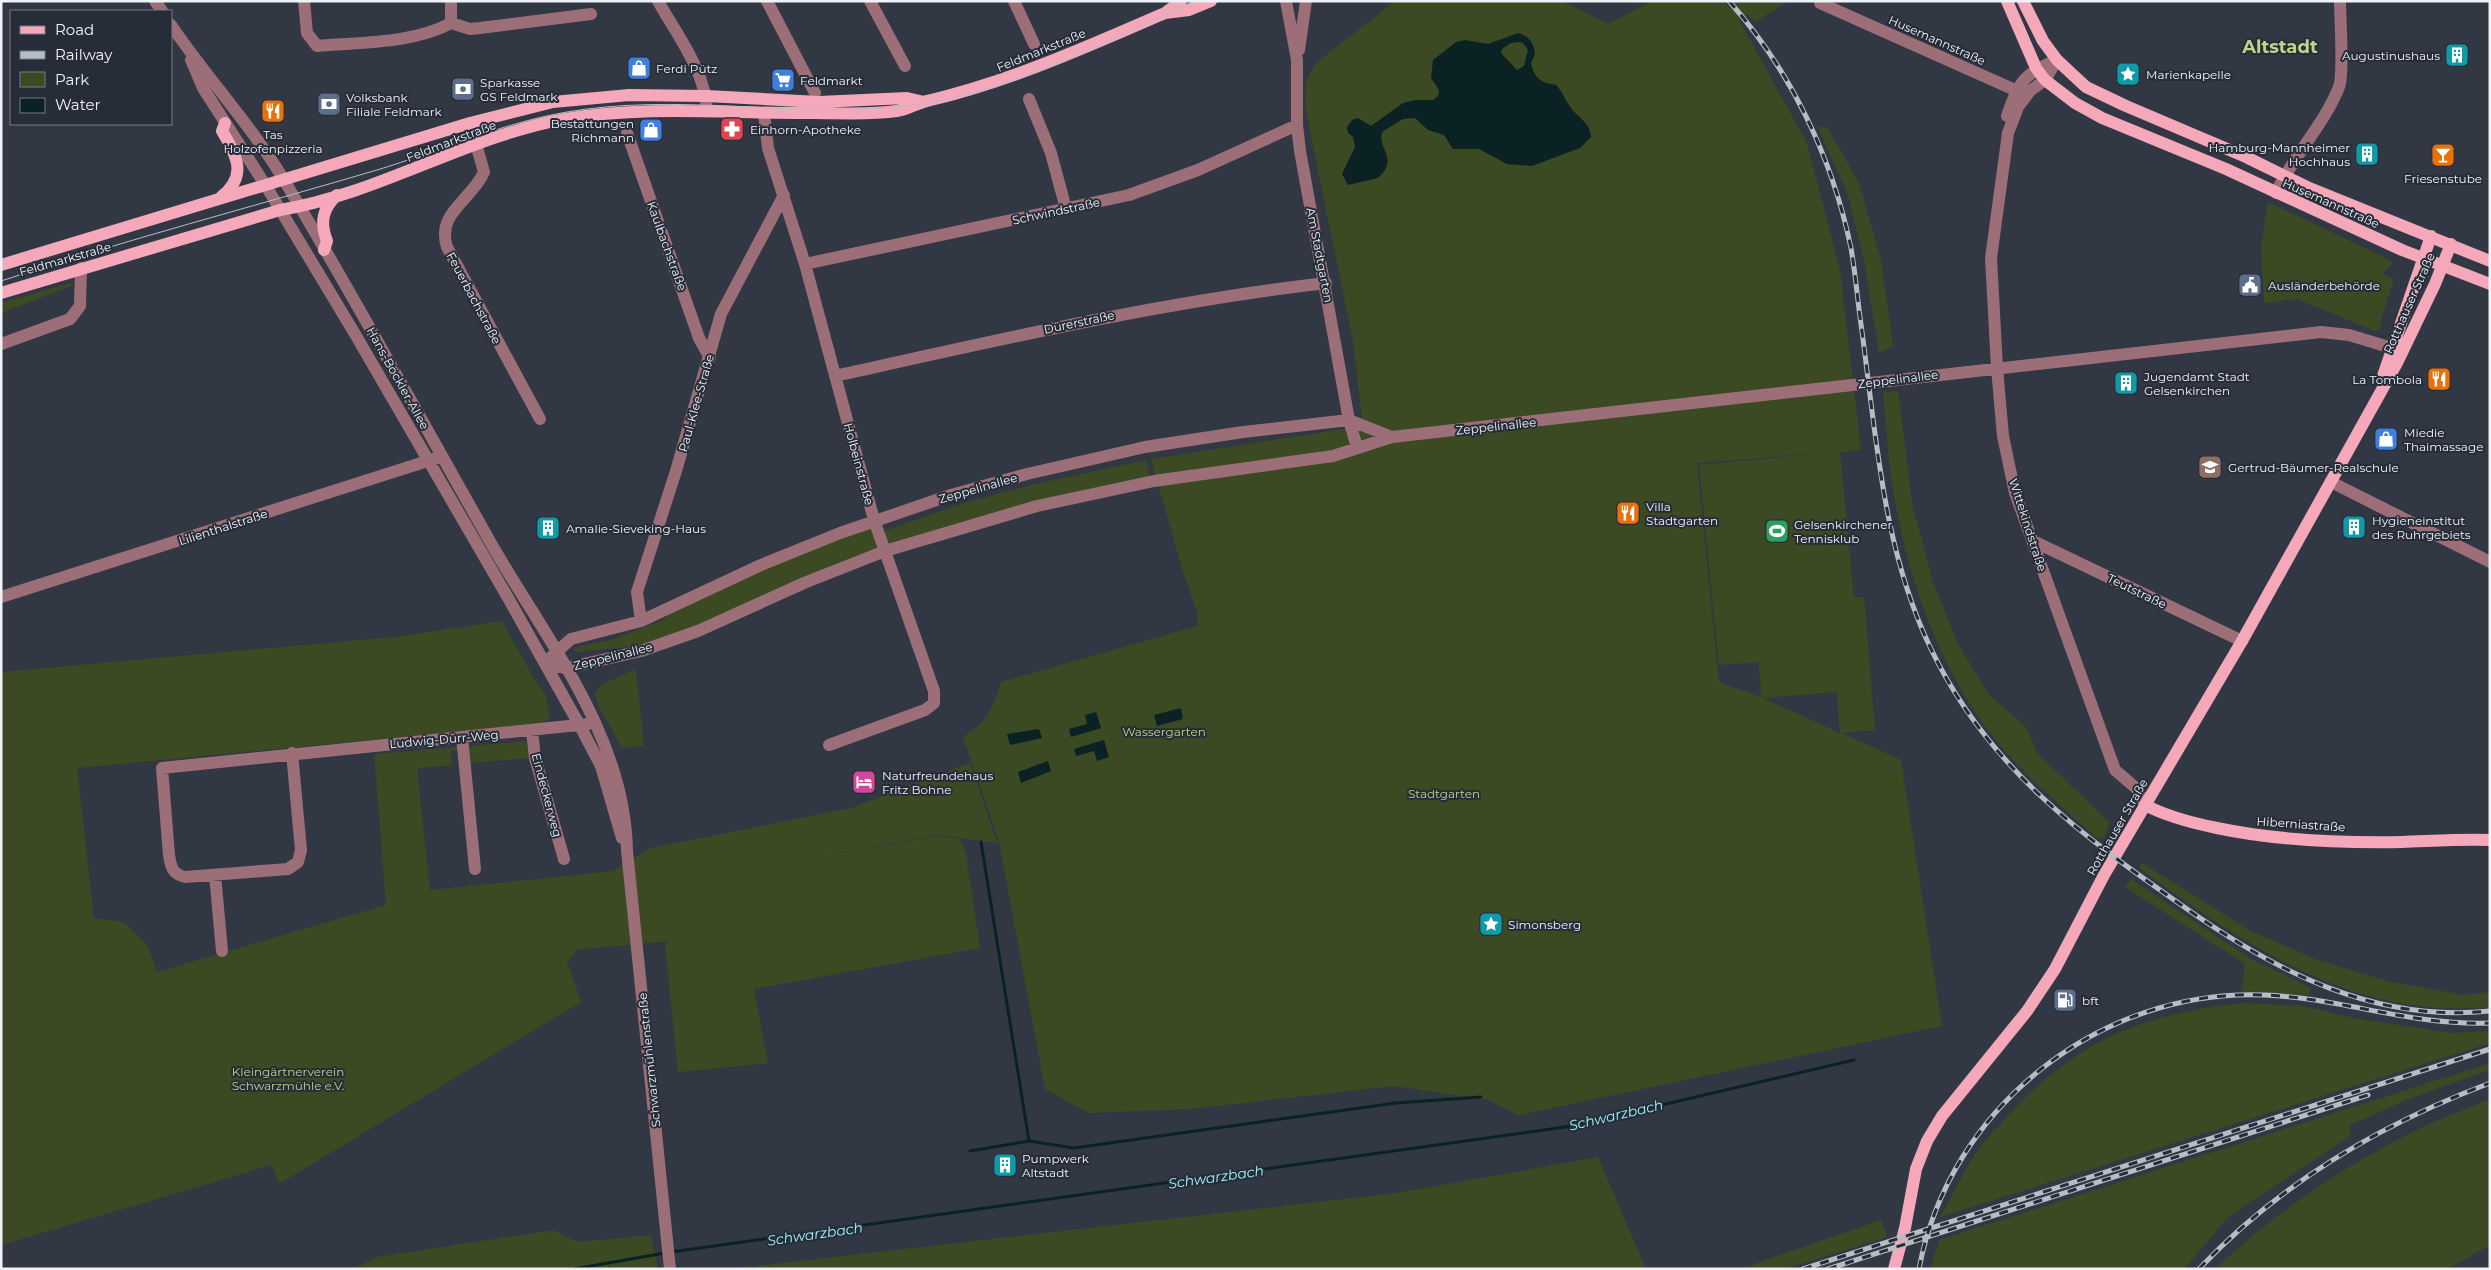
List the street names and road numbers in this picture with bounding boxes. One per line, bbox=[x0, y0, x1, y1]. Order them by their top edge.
street label: Husemannstraße bbox=[1886, 12, 1988, 68]
street label: Feldmarkstraße bbox=[994, 25, 1088, 75]
street label: Feldmarkstraße bbox=[404, 117, 498, 165]
street label: Husemannstraße bbox=[2280, 175, 2382, 231]
street label: Schwindstraße bbox=[1011, 194, 1101, 228]
street label: Kaulbachstraße bbox=[644, 199, 690, 293]
street label: Am Stadtgarten bbox=[1303, 206, 1337, 304]
street label: Feldmarkstraße bbox=[17, 239, 113, 279]
street label: Feuerbachstraße bbox=[443, 249, 505, 347]
street label: Rotthauser Straße bbox=[2380, 250, 2438, 356]
street label: Dürerstraße bbox=[1042, 307, 1116, 337]
street label: Hans-Böckler-Allee bbox=[364, 324, 432, 432]
street label: Paul-Klee-Straße bbox=[675, 352, 717, 454]
street label: Zeppelinallee bbox=[1857, 367, 1939, 391]
street label: Zeppelinallee bbox=[1455, 414, 1537, 438]
street label: Holbeinstraße bbox=[841, 421, 877, 507]
street label: Zeppelinallee bbox=[937, 470, 1019, 506]
street label: Wittekindstraße bbox=[2006, 477, 2050, 573]
street label: Lilienthalstraße bbox=[177, 506, 269, 548]
street label: Teutstraße bbox=[2105, 570, 2169, 612]
street label: Zeppelinallee bbox=[572, 639, 654, 673]
street label: Ludwig-Dürr-Weg bbox=[389, 727, 499, 751]
street label: Eindeckerweg bbox=[529, 751, 565, 839]
street label: Rotthauser Straße bbox=[2083, 776, 2151, 878]
street label: Hiberniastraße bbox=[2256, 813, 2346, 835]
street label: Schwarzmühlenstraße bbox=[634, 992, 664, 1128]

